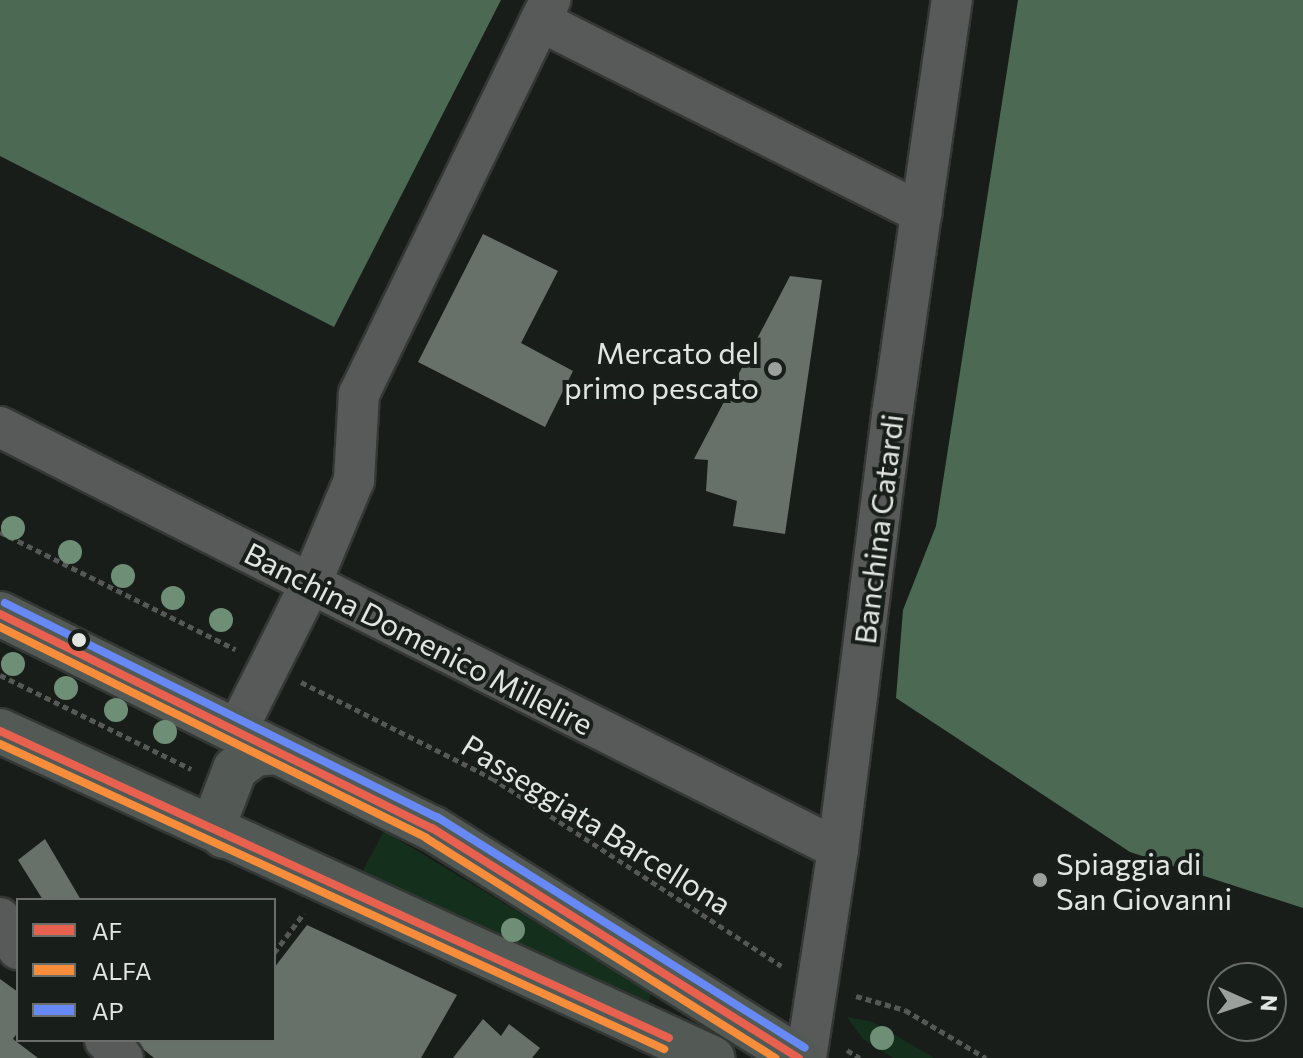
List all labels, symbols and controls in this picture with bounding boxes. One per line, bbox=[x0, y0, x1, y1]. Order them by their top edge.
place label: Mercato del primo pescato bbox=[564, 334, 759, 404]
marker: Mercato del primo pescato bbox=[766, 360, 784, 378]
street label: Banchina Catardi bbox=[846, 412, 910, 646]
street label: Banchina Domenico Millelire bbox=[239, 534, 599, 742]
unlabelled marker bbox=[71, 632, 87, 648]
street label: Passeggiata Barcellona bbox=[456, 726, 738, 922]
place label: Spiaggia di San Giovanni bbox=[1056, 845, 1232, 916]
marker: Spiaggia di San Giovanni bbox=[1031, 871, 1049, 889]
legend bbox=[16, 898, 276, 1042]
text: AF bbox=[92, 916, 122, 945]
text: ALFA bbox=[92, 956, 152, 985]
north arrow bbox=[1207, 962, 1287, 1042]
text: N bbox=[1256, 994, 1283, 1012]
text: AP bbox=[92, 996, 124, 1025]

